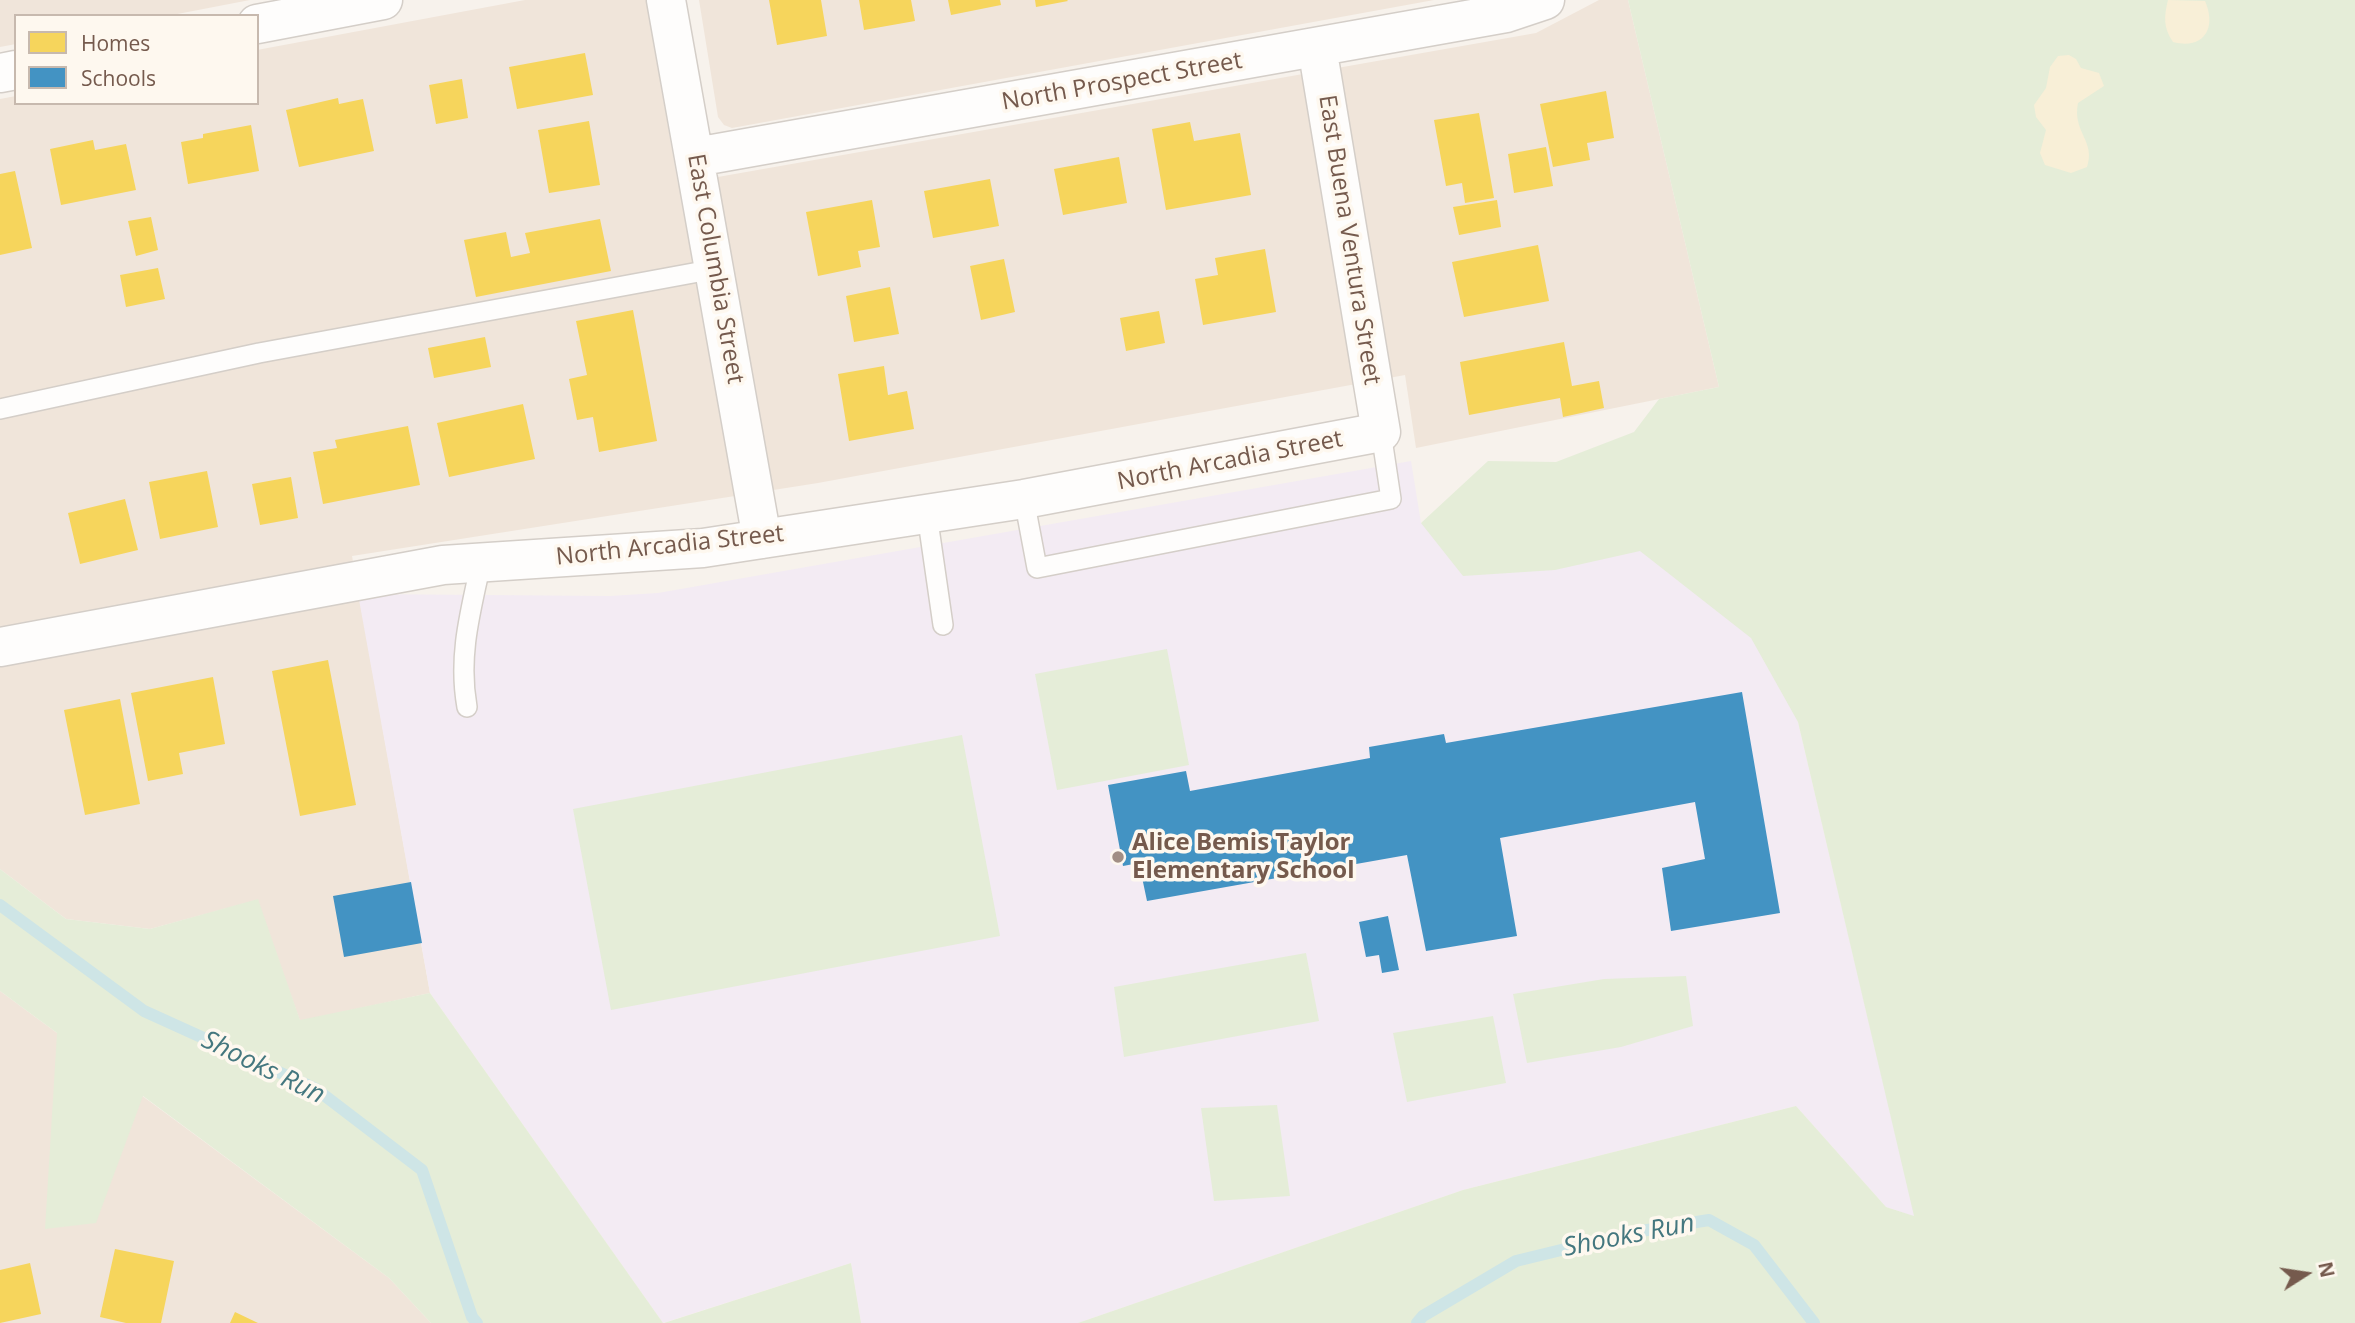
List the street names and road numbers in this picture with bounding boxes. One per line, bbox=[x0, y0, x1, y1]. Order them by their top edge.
street label: North Prospect Street bbox=[1000, 47, 1244, 117]
street label: East Buena Ventura Street bbox=[1312, 93, 1386, 387]
street label: East Columbia Street bbox=[681, 152, 749, 386]
street label: North Arcadia Street bbox=[1115, 425, 1345, 497]
street label: North Arcadia Street bbox=[555, 520, 785, 572]

